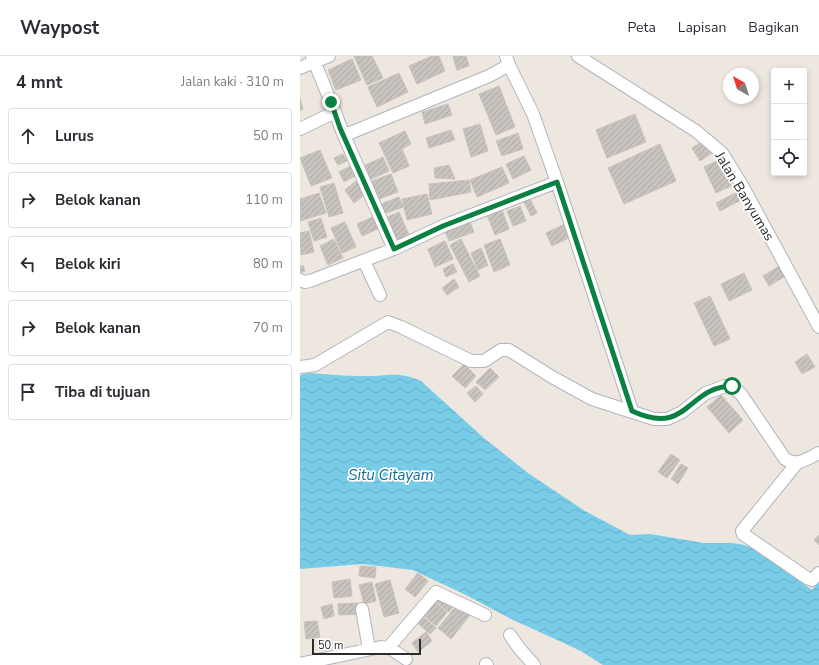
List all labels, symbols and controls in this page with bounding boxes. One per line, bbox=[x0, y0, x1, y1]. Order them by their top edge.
text: Waypost bbox=[20, 15, 99, 41]
text: Peta bbox=[628, 18, 656, 37]
text: Lapisan bbox=[678, 18, 726, 37]
text: Bagikan bbox=[748, 18, 799, 37]
north arrow bbox=[723, 68, 759, 104]
map controls bbox=[771, 68, 807, 176]
button: + bbox=[771, 68, 807, 104]
text: 4 mnt bbox=[16, 71, 62, 94]
text: Jalan kaki · 310 m bbox=[181, 73, 284, 91]
route end bbox=[322, 93, 340, 111]
button: − bbox=[771, 104, 807, 140]
icon: ahead bbox=[17, 125, 39, 147]
text: Lurus bbox=[55, 126, 94, 146]
text: 50 m bbox=[253, 127, 283, 145]
button: locate bbox=[771, 140, 807, 176]
street label: Jalan Banyumas bbox=[710, 147, 779, 245]
icon: right bbox=[17, 189, 39, 211]
text: Belok kanan bbox=[55, 190, 141, 210]
text: 110 m bbox=[245, 191, 283, 209]
icon: left bbox=[17, 253, 39, 275]
text: Belok kiri bbox=[55, 254, 120, 274]
text: 80 m bbox=[253, 255, 283, 273]
icon: right bbox=[17, 317, 39, 339]
text: Belok kanan bbox=[55, 318, 141, 338]
text: 70 m bbox=[253, 319, 283, 337]
route start bbox=[723, 377, 741, 395]
icon: arrive bbox=[17, 381, 39, 403]
text: Tiba di tujuan bbox=[55, 382, 150, 402]
water label: Situ Citayam bbox=[348, 465, 434, 485]
scale bar bbox=[312, 637, 421, 656]
text: 50 m bbox=[318, 638, 343, 653]

